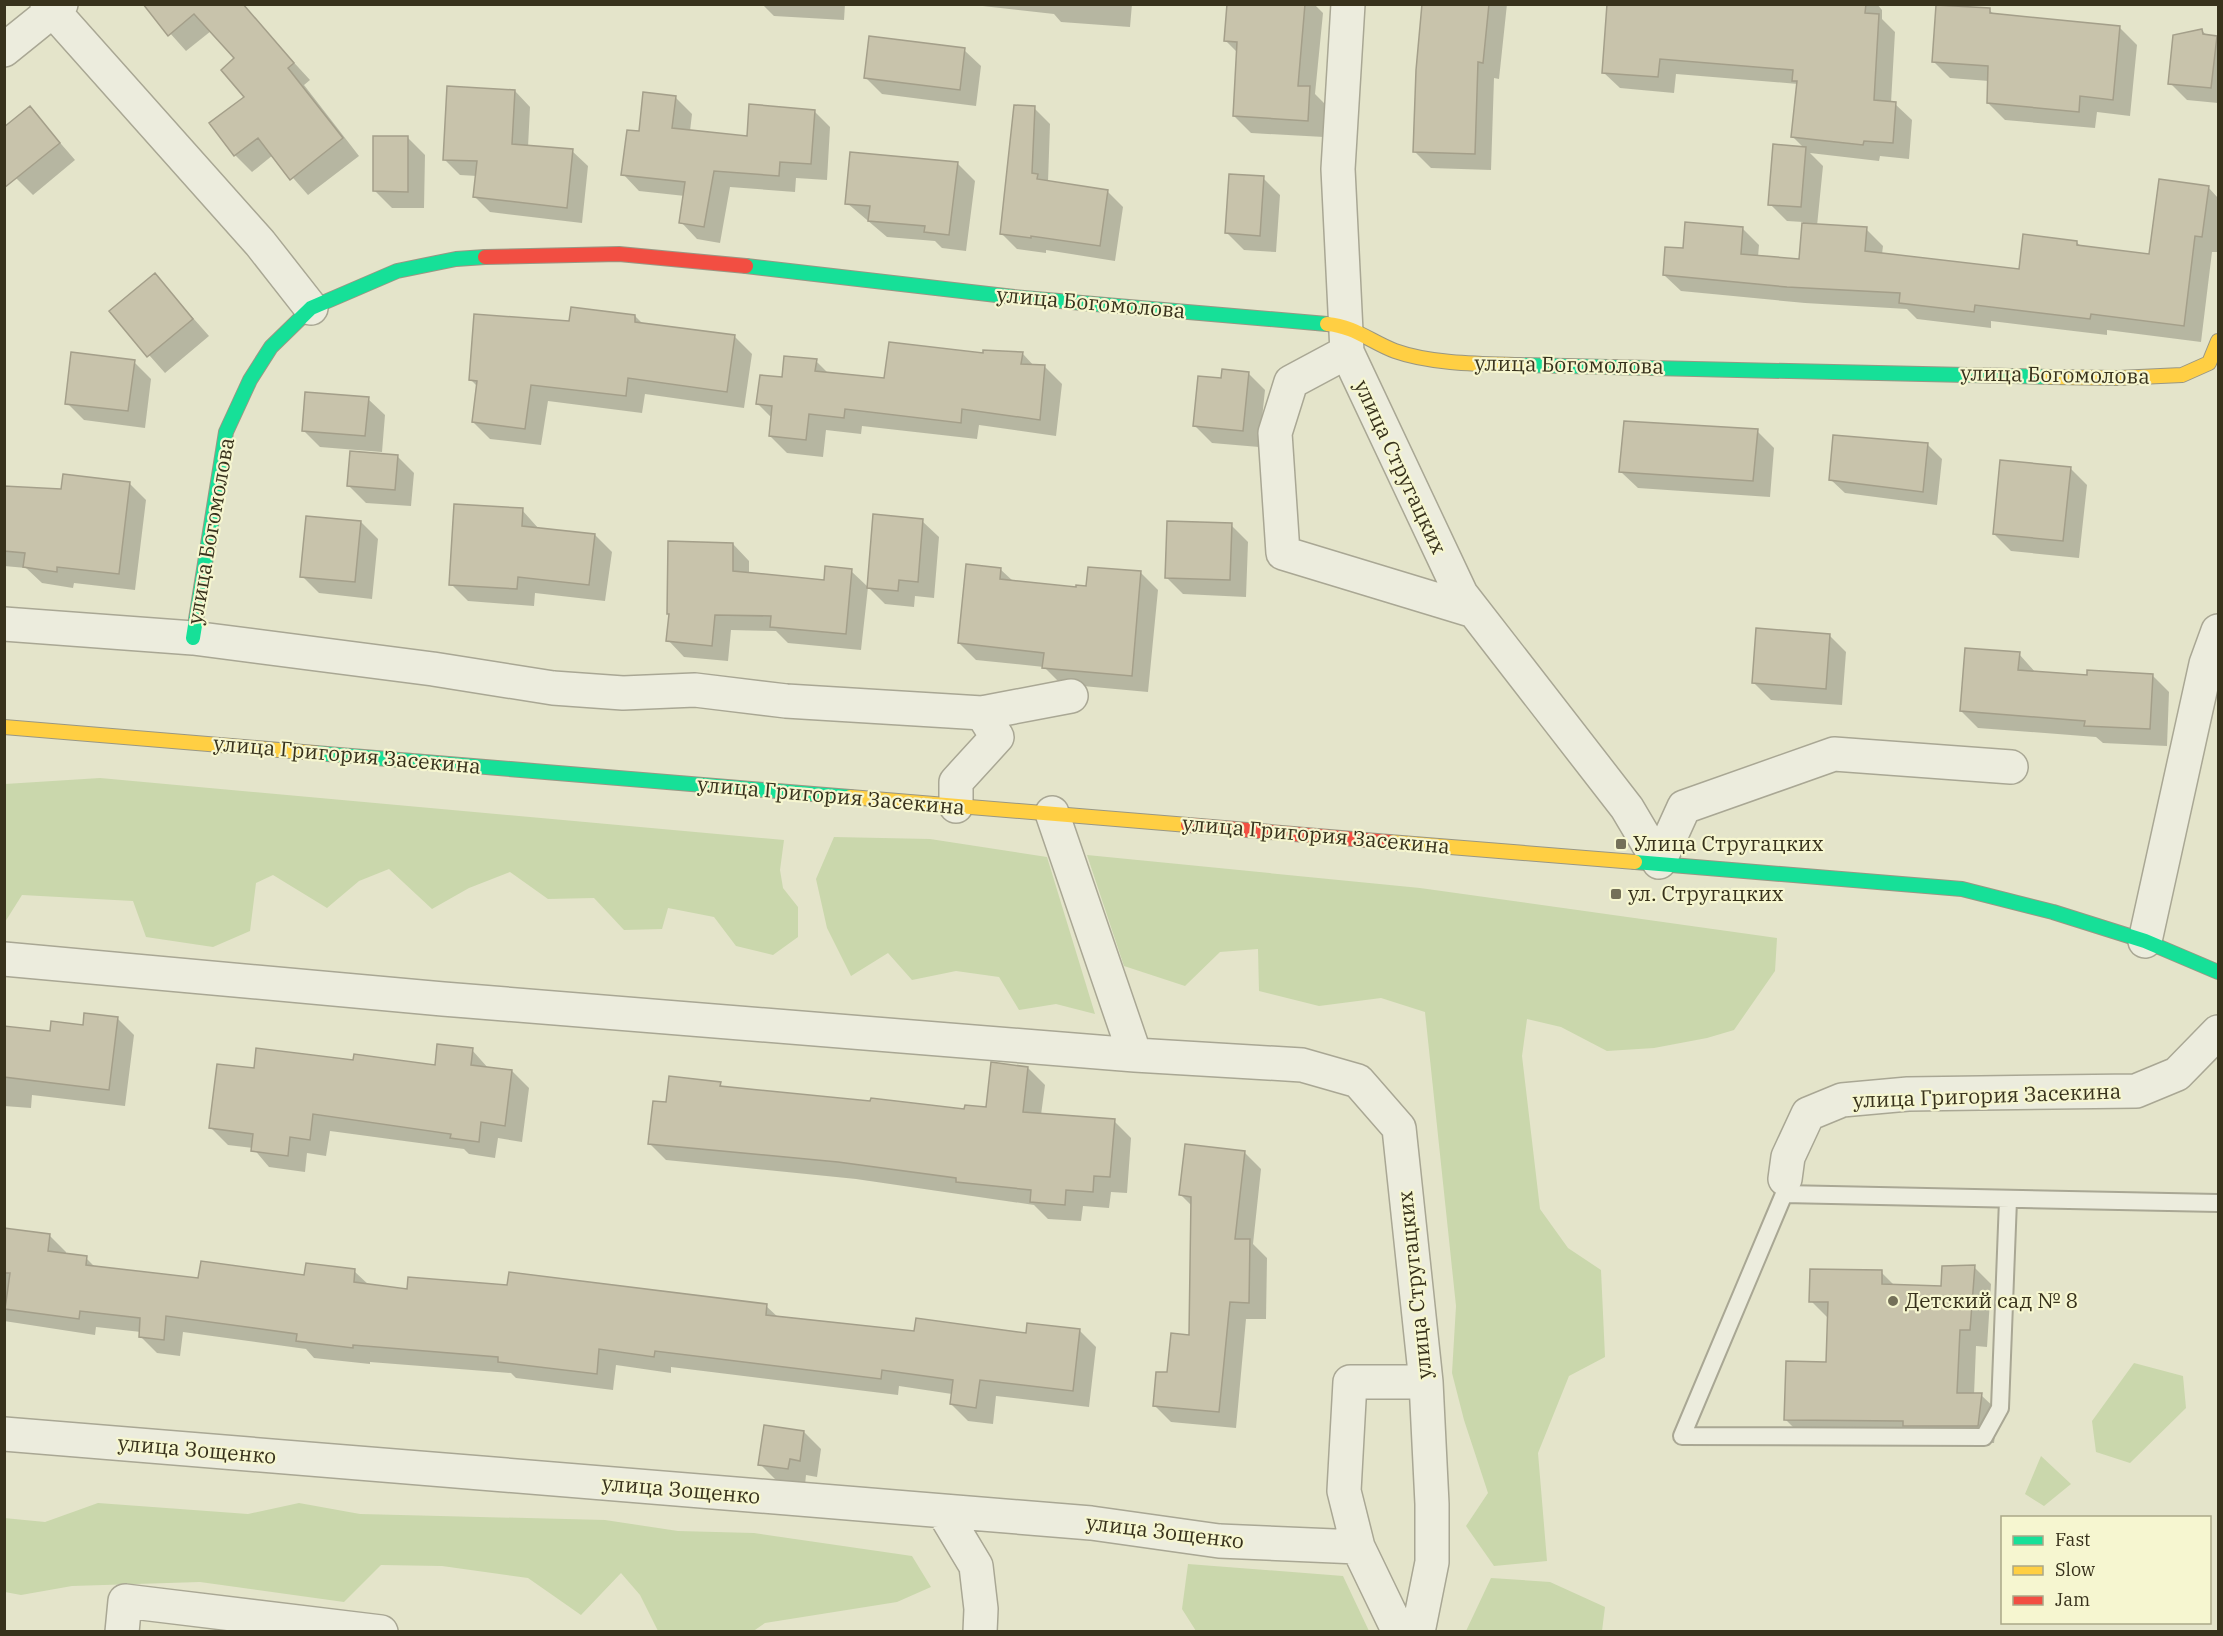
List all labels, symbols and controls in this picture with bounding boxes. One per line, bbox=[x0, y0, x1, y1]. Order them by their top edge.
street label: улица Богомолова bbox=[995, 280, 1187, 324]
street label: улица Богомолова bbox=[1474, 348, 1664, 380]
street label: улица Богомолова bbox=[1960, 358, 2150, 390]
street label: улица Стругацких bbox=[1348, 375, 1454, 558]
street label: улица Богомолова bbox=[180, 435, 240, 627]
street label: улица Григория Засекина bbox=[212, 728, 482, 780]
street label: улица Григория Засекина bbox=[696, 769, 966, 821]
street label: улица Григория Засекина bbox=[1181, 808, 1451, 860]
place label: Улица Стругацких bbox=[1633, 829, 1824, 857]
marker: Улица Стругацких bbox=[1614, 837, 1628, 851]
place label: ул. Стругацких bbox=[1628, 879, 1784, 907]
marker: ул. Стругацких bbox=[1609, 887, 1623, 901]
street label: улица Григория Засекина bbox=[1852, 1076, 2122, 1114]
street label: улица Стругацких bbox=[1390, 1189, 1438, 1381]
place label: Детский сад № 8 bbox=[1905, 1286, 2078, 1314]
marker: Детский сад № 8 bbox=[1886, 1294, 1900, 1308]
street label: улица Зощенко bbox=[117, 1428, 277, 1470]
street label: улица Зощенко bbox=[601, 1468, 761, 1510]
street label: улица Зощенко bbox=[1085, 1507, 1246, 1555]
legend bbox=[2001, 1516, 2211, 1624]
text: Fast bbox=[2055, 1528, 2090, 1551]
text: Slow bbox=[2055, 1558, 2095, 1581]
text: Jam bbox=[2055, 1588, 2090, 1611]

